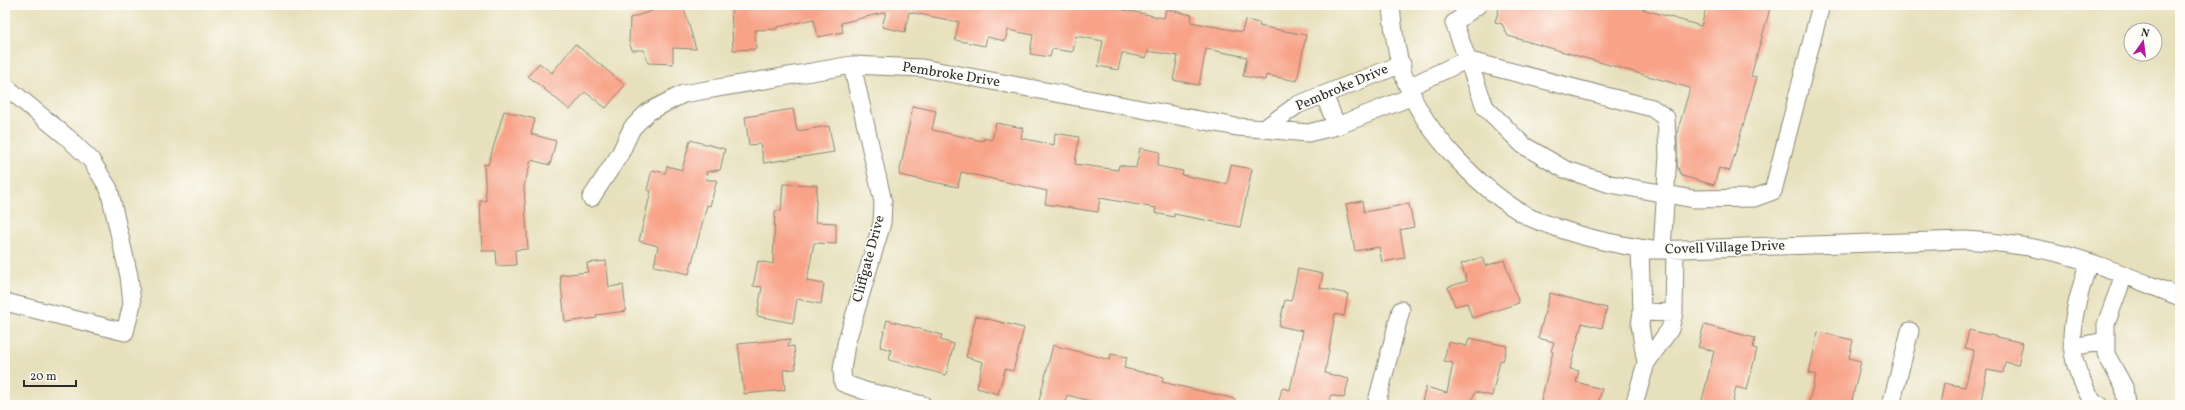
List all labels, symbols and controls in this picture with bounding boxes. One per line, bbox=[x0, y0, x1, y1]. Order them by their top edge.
north arrow bbox=[2123, 22, 2163, 62]
text: N bbox=[2139, 26, 2151, 42]
street label: Pembroke Drive bbox=[901, 58, 1002, 92]
street label: Pembroke Drive bbox=[1293, 60, 1391, 116]
street label: Cliffgate Drive bbox=[848, 213, 890, 305]
street label: Covell Village Drive bbox=[1665, 236, 1786, 260]
scale bar bbox=[24, 362, 76, 388]
text: 20 m bbox=[30, 369, 57, 385]

